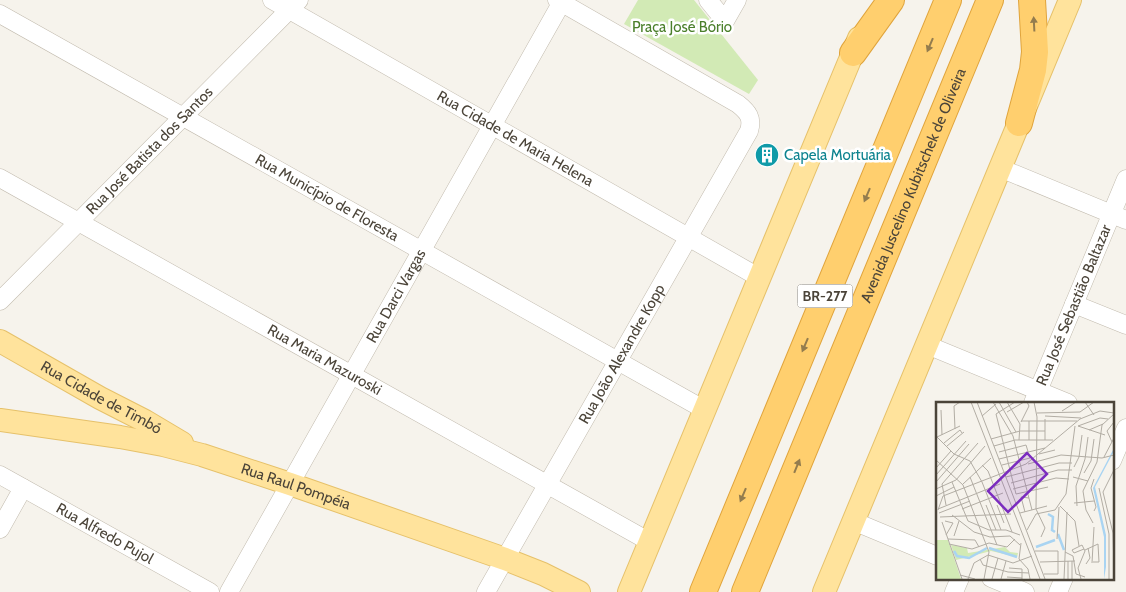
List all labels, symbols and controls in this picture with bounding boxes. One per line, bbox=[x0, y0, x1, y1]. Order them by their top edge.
one-way arrow bbox=[1030, 16, 1038, 32]
park label: Praça José Bório bbox=[632, 18, 732, 36]
one-way arrow bbox=[925, 38, 933, 52]
street label: Avenida Juscelino Kubitschek de Oliveira bbox=[857, 65, 970, 305]
street label: Rua José Batista dos Santos bbox=[82, 83, 217, 218]
street label: Rua Cidade de Maria Helena bbox=[434, 87, 597, 191]
building icon: Capela Mortuária bbox=[754, 142, 780, 168]
place label: Capela Mortuária bbox=[784, 146, 892, 164]
street label: Rua Município de Floresta bbox=[252, 150, 403, 245]
one-way arrow bbox=[863, 188, 871, 202]
street label: Rua José Sebastião Baltazar bbox=[1032, 222, 1115, 388]
street label: Rua Darci Vargas bbox=[363, 246, 430, 346]
street label: Rua João Alexandre Kopp bbox=[575, 281, 669, 427]
road number: BR-277 bbox=[798, 284, 852, 308]
street label: Rua Maria Mazuroski bbox=[264, 321, 385, 399]
one-way arrow bbox=[801, 338, 809, 353]
street label: Rua Cidade de Timbó bbox=[38, 357, 165, 438]
inset map bbox=[936, 402, 1114, 580]
one-way arrow bbox=[793, 458, 801, 473]
street label: Rua Raul Pompéia bbox=[239, 459, 354, 514]
one-way arrow bbox=[738, 488, 746, 502]
street label: Rua Alfredo Pujol bbox=[53, 499, 157, 568]

